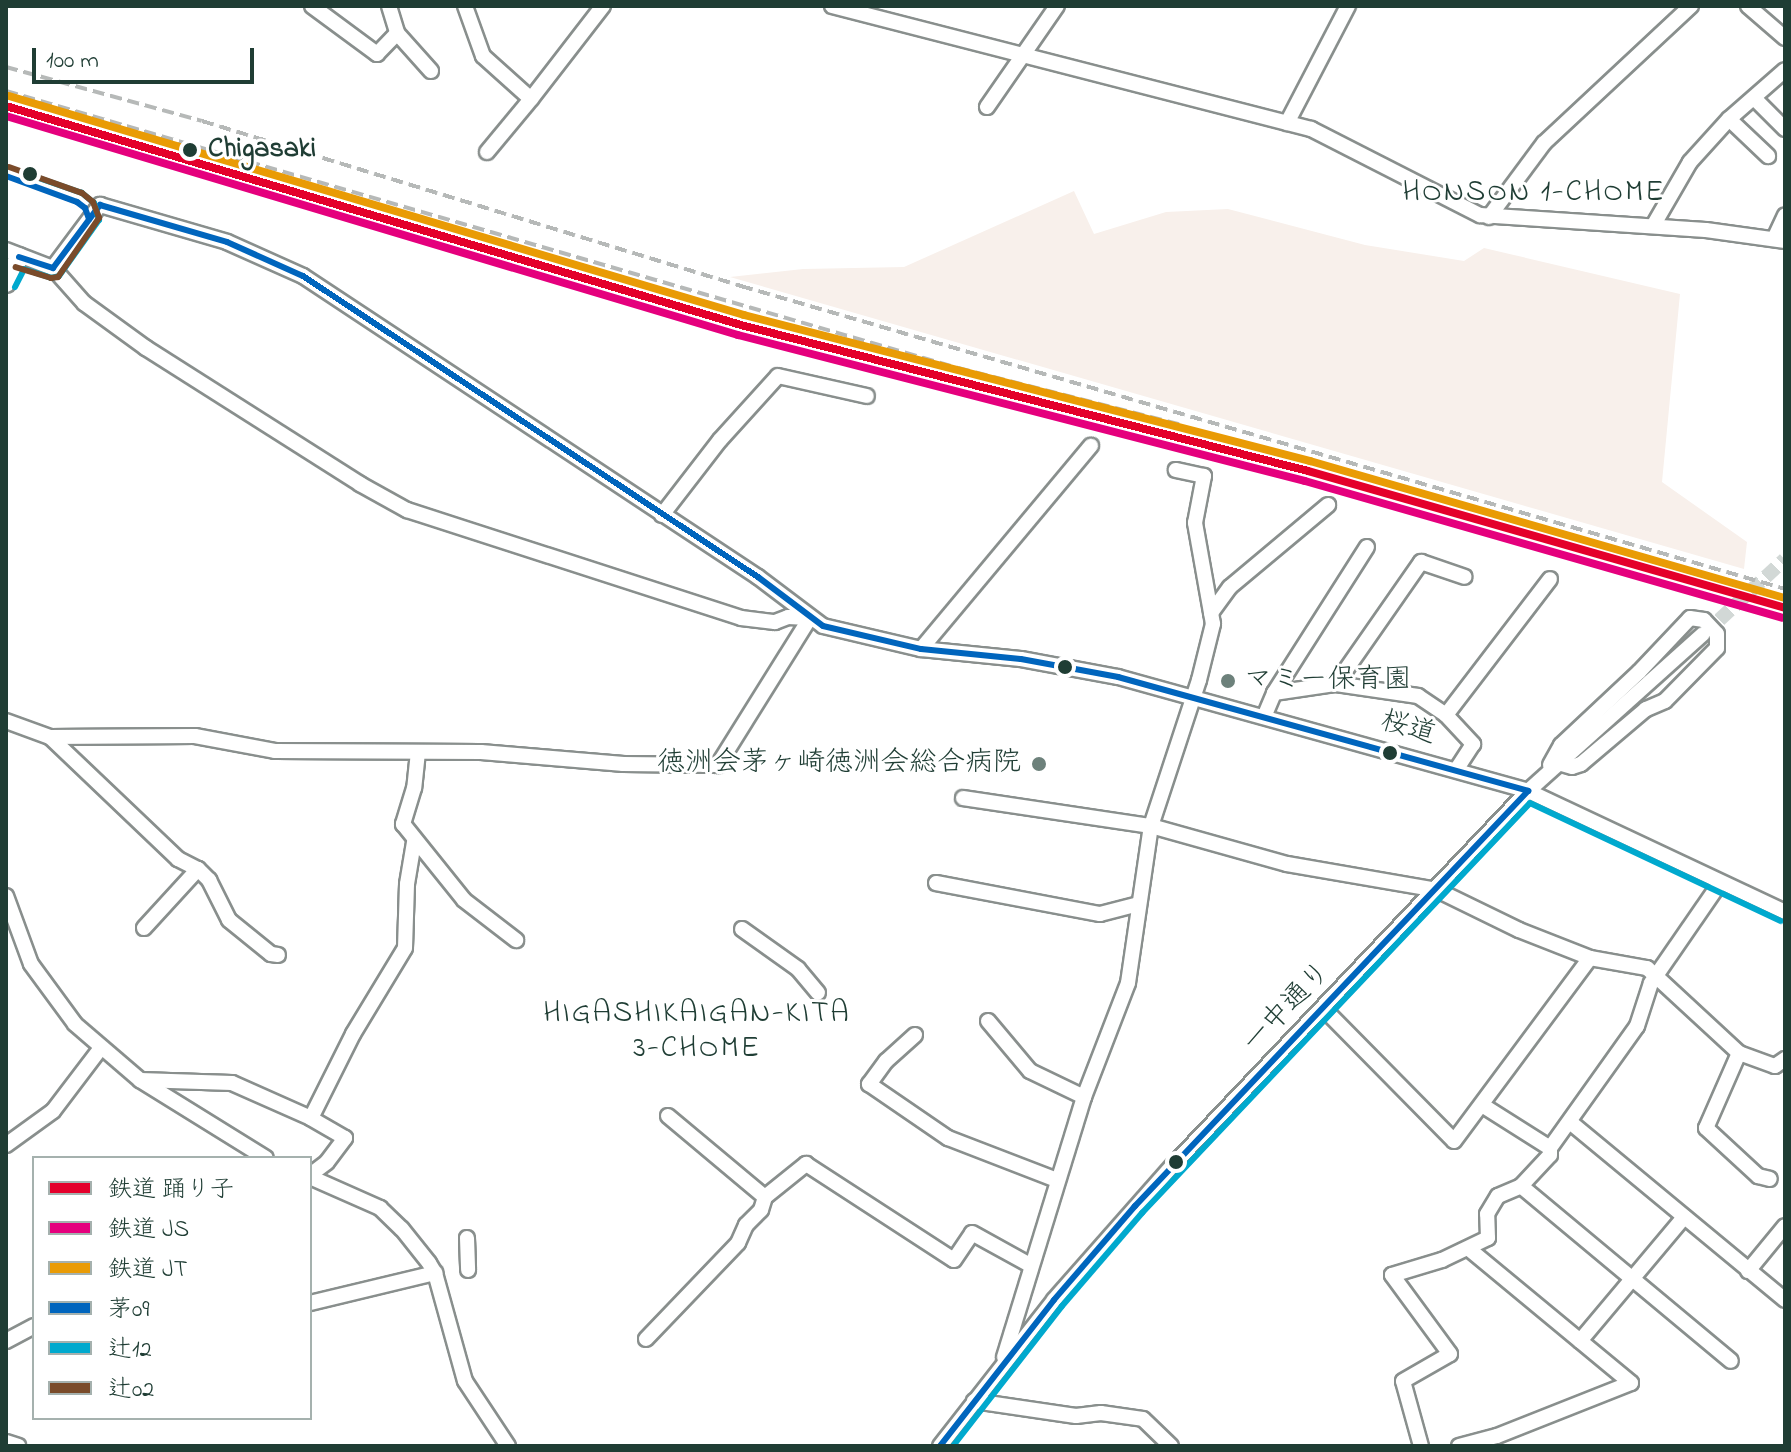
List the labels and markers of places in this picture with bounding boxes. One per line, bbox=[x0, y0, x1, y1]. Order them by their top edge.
place label: Chigasaki bbox=[208, 133, 316, 167]
marker: Chigasaki bbox=[179, 139, 201, 161]
unlabelled marker bbox=[22, 166, 38, 182]
unlabelled marker bbox=[1057, 659, 1073, 675]
place label: マミー保育園 bbox=[1244, 664, 1411, 698]
marker: マミー保育園 bbox=[1219, 672, 1237, 690]
unlabelled marker bbox=[1382, 745, 1398, 761]
place label: 徳洲会茅ヶ崎徳洲会総合病院 bbox=[657, 747, 1021, 781]
marker: 徳洲会茅ヶ崎徳洲会総合病院 bbox=[1028, 753, 1050, 775]
unlabelled marker bbox=[1168, 1154, 1184, 1170]

